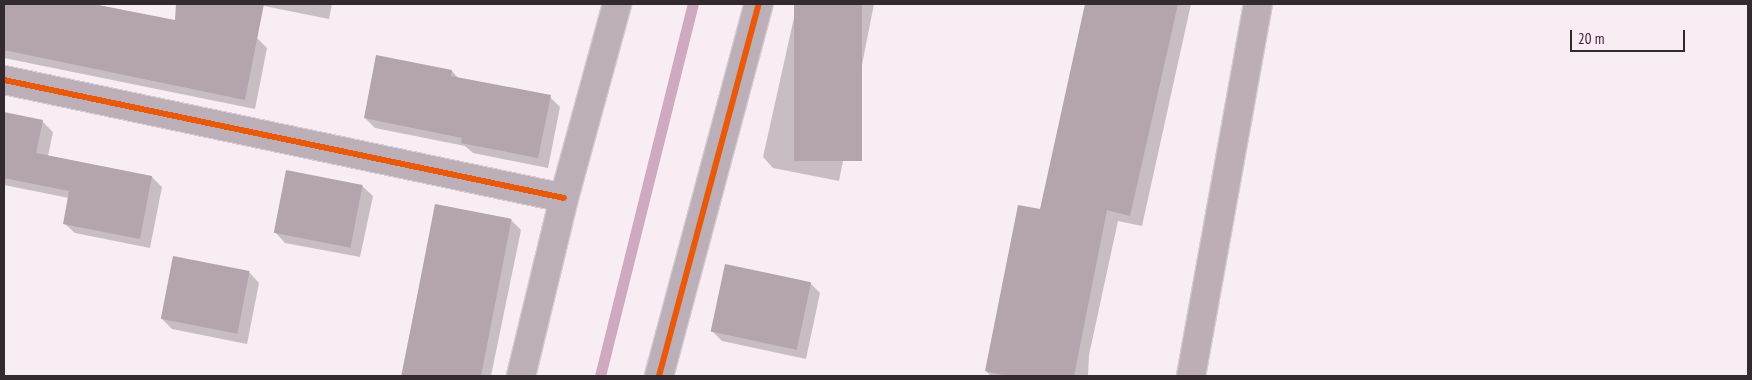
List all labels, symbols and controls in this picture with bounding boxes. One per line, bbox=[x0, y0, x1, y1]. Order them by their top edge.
scale bar bbox=[1572, 20, 1687, 52]
text: 20 m bbox=[1578, 29, 1604, 48]

